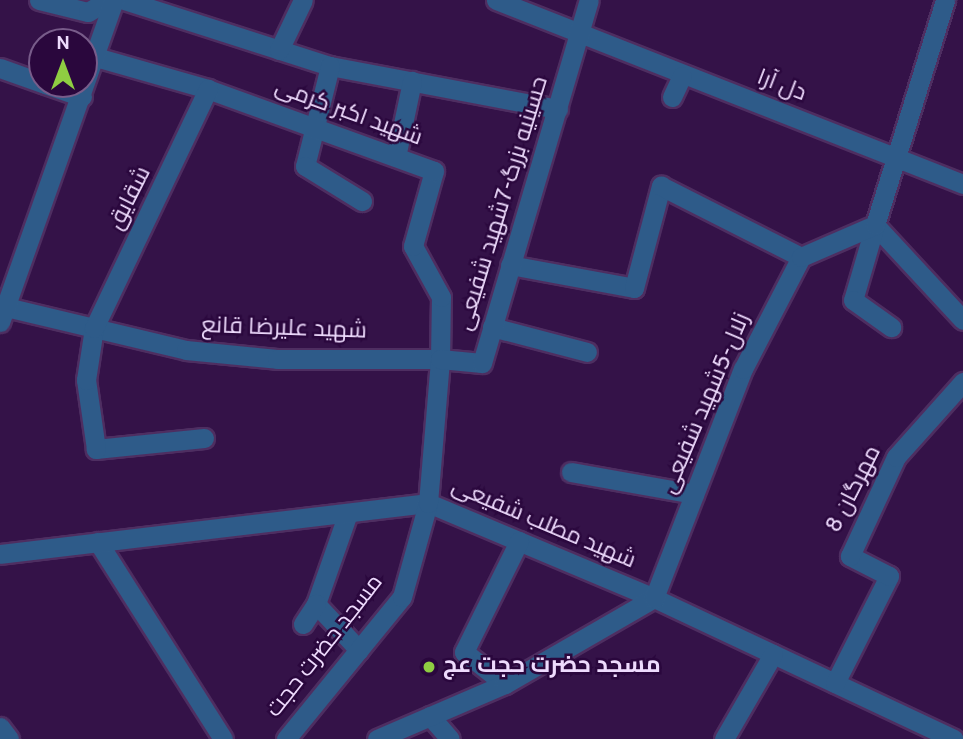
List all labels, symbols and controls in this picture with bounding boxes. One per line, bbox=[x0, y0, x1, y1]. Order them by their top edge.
north arrow bbox=[28, 28, 98, 98]
text: N bbox=[56, 32, 70, 56]
street label: دل آرا bbox=[753, 65, 809, 109]
street label: حسینیه بزرگ-7شهید شفیعی bbox=[452, 74, 556, 334]
street label: شهید اکبر کرمی bbox=[271, 75, 425, 153]
street label: شقایق bbox=[103, 163, 159, 235]
street label: زلال-5شهید شفیعی bbox=[656, 309, 758, 499]
street label: شهید علیرضا قانع bbox=[201, 313, 367, 347]
street label: مهرگان 8 bbox=[821, 442, 889, 538]
street label: شهید مطلب شفیعی bbox=[447, 474, 639, 576]
street label: مسجد حضرت حجت bbox=[262, 570, 390, 724]
place label: مسجد حضرت حجت عج bbox=[443, 653, 661, 681]
marker: مسجد حضرت حجت عج bbox=[421, 659, 437, 675]

